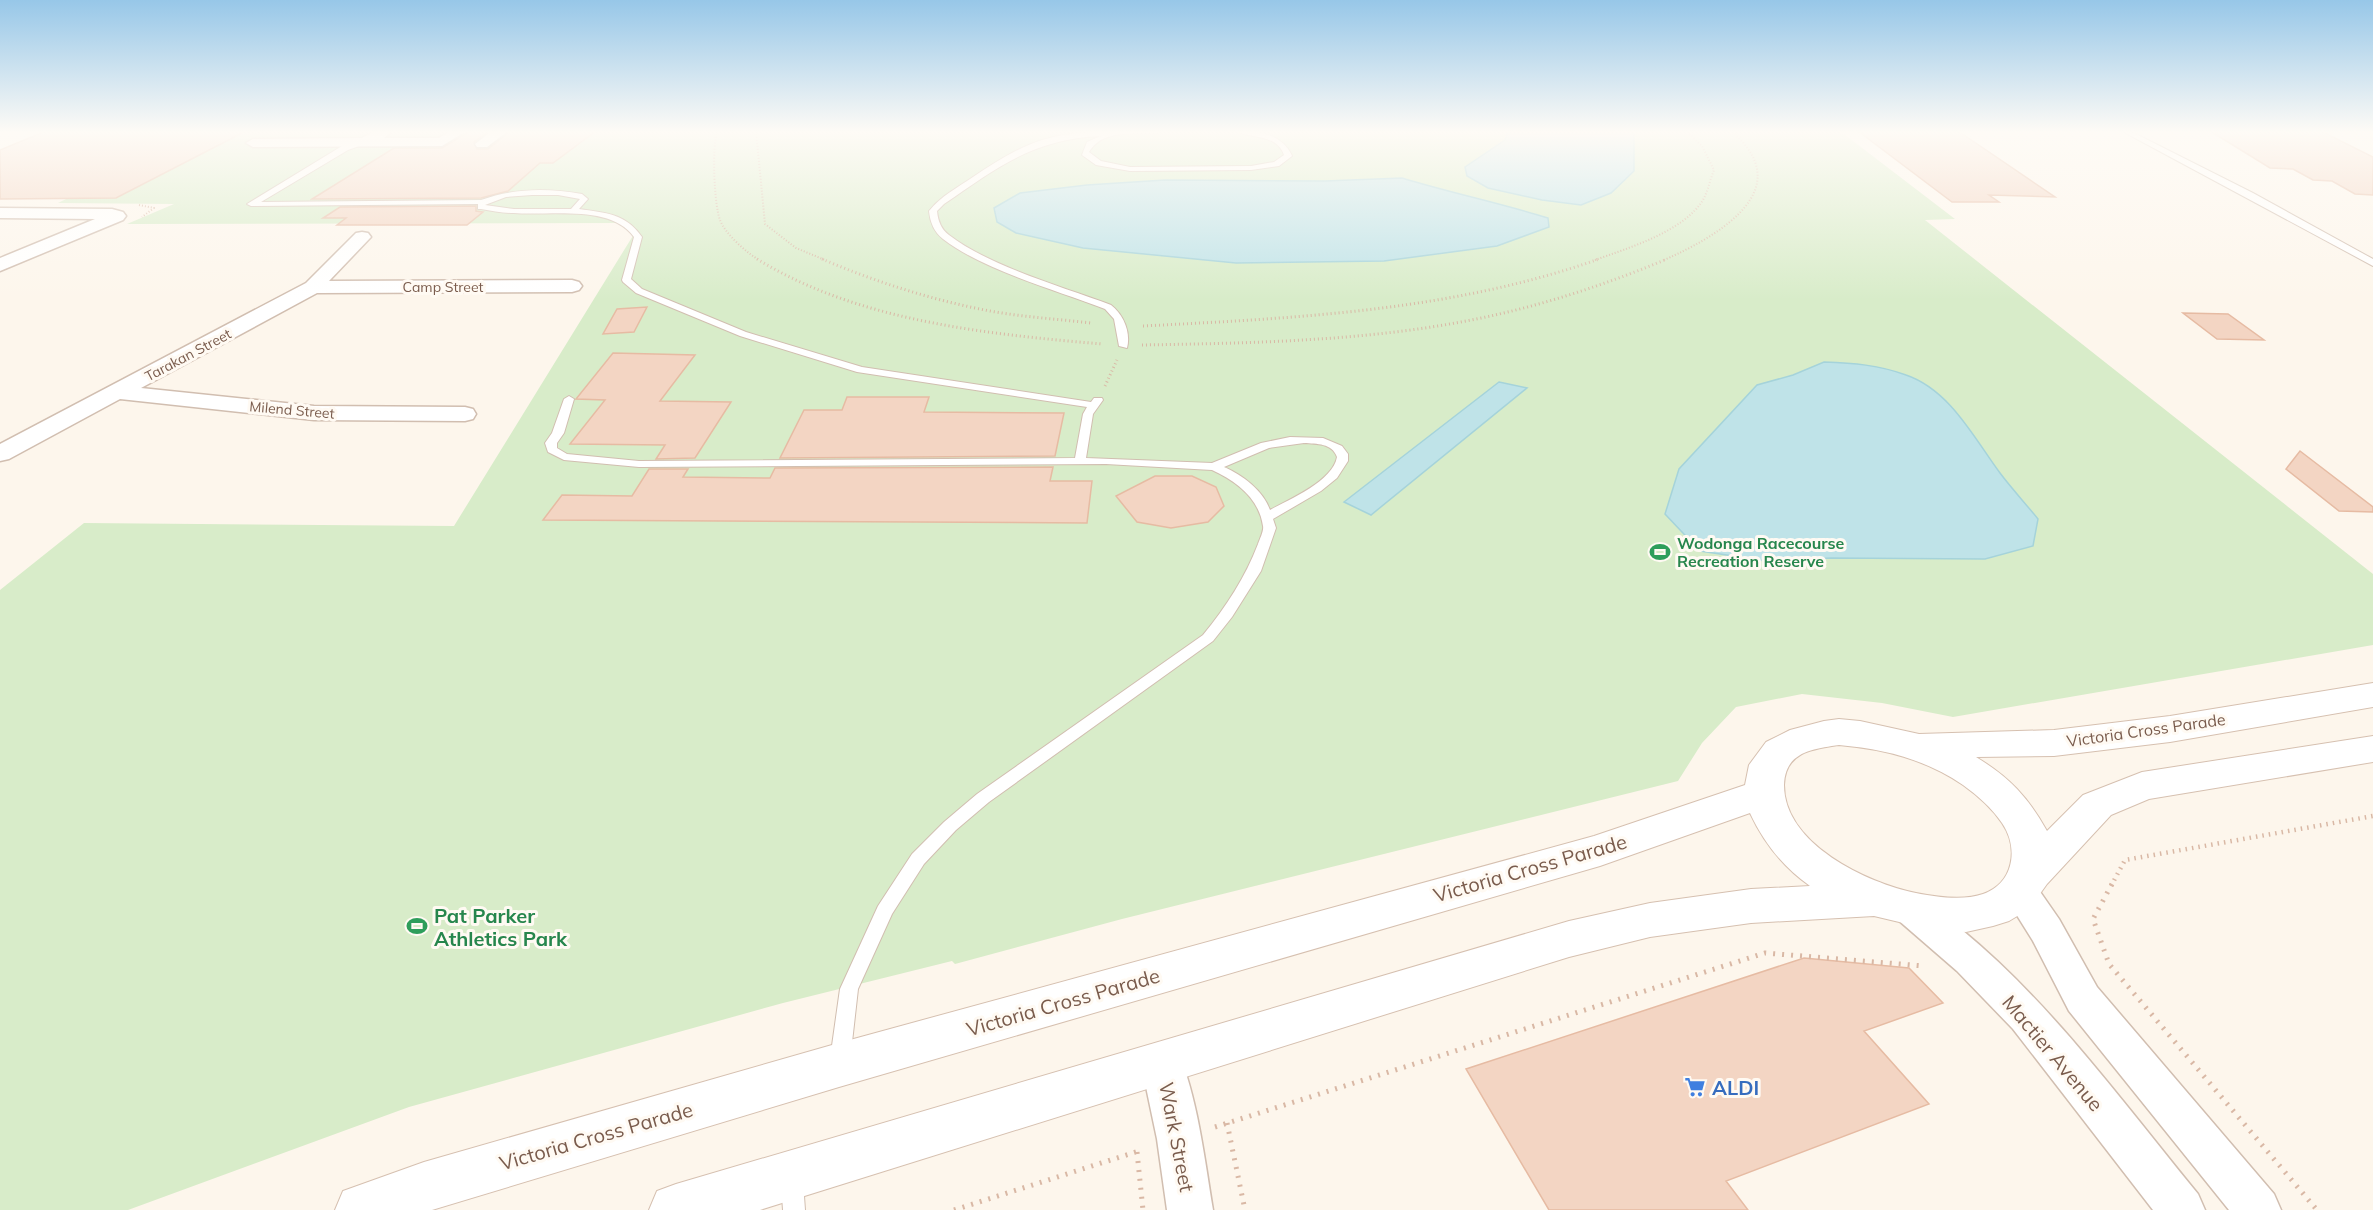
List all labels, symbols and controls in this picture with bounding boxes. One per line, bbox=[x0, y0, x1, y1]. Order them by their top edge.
street label: Camp Street bbox=[403, 278, 484, 296]
street label: Tarakan Street bbox=[142, 325, 234, 385]
street label: Milend Street bbox=[249, 397, 335, 423]
place label: Wodonga Racecourse Recreation Reserve bbox=[1677, 533, 1845, 571]
sports icon: Wodonga Racecourse Recreation Reserve bbox=[1648, 540, 1672, 564]
street label: Victoria Cross Parade bbox=[2065, 709, 2227, 751]
street label: Victoria Cross Parade bbox=[1430, 828, 1630, 908]
place label: Pat Parker Athletics Park bbox=[434, 903, 568, 951]
sports icon: Pat Parker Athletics Park bbox=[405, 914, 429, 938]
street label: Victoria Cross Parade bbox=[963, 962, 1163, 1042]
street label: Mactier Avenue bbox=[1997, 990, 2109, 1116]
supermarket icon: ALDI bbox=[1683, 1075, 1707, 1099]
place label: ALDI bbox=[1712, 1075, 1759, 1100]
street label: Wark Street bbox=[1154, 1080, 1200, 1194]
street label: Victoria Cross Parade bbox=[496, 1096, 696, 1176]

